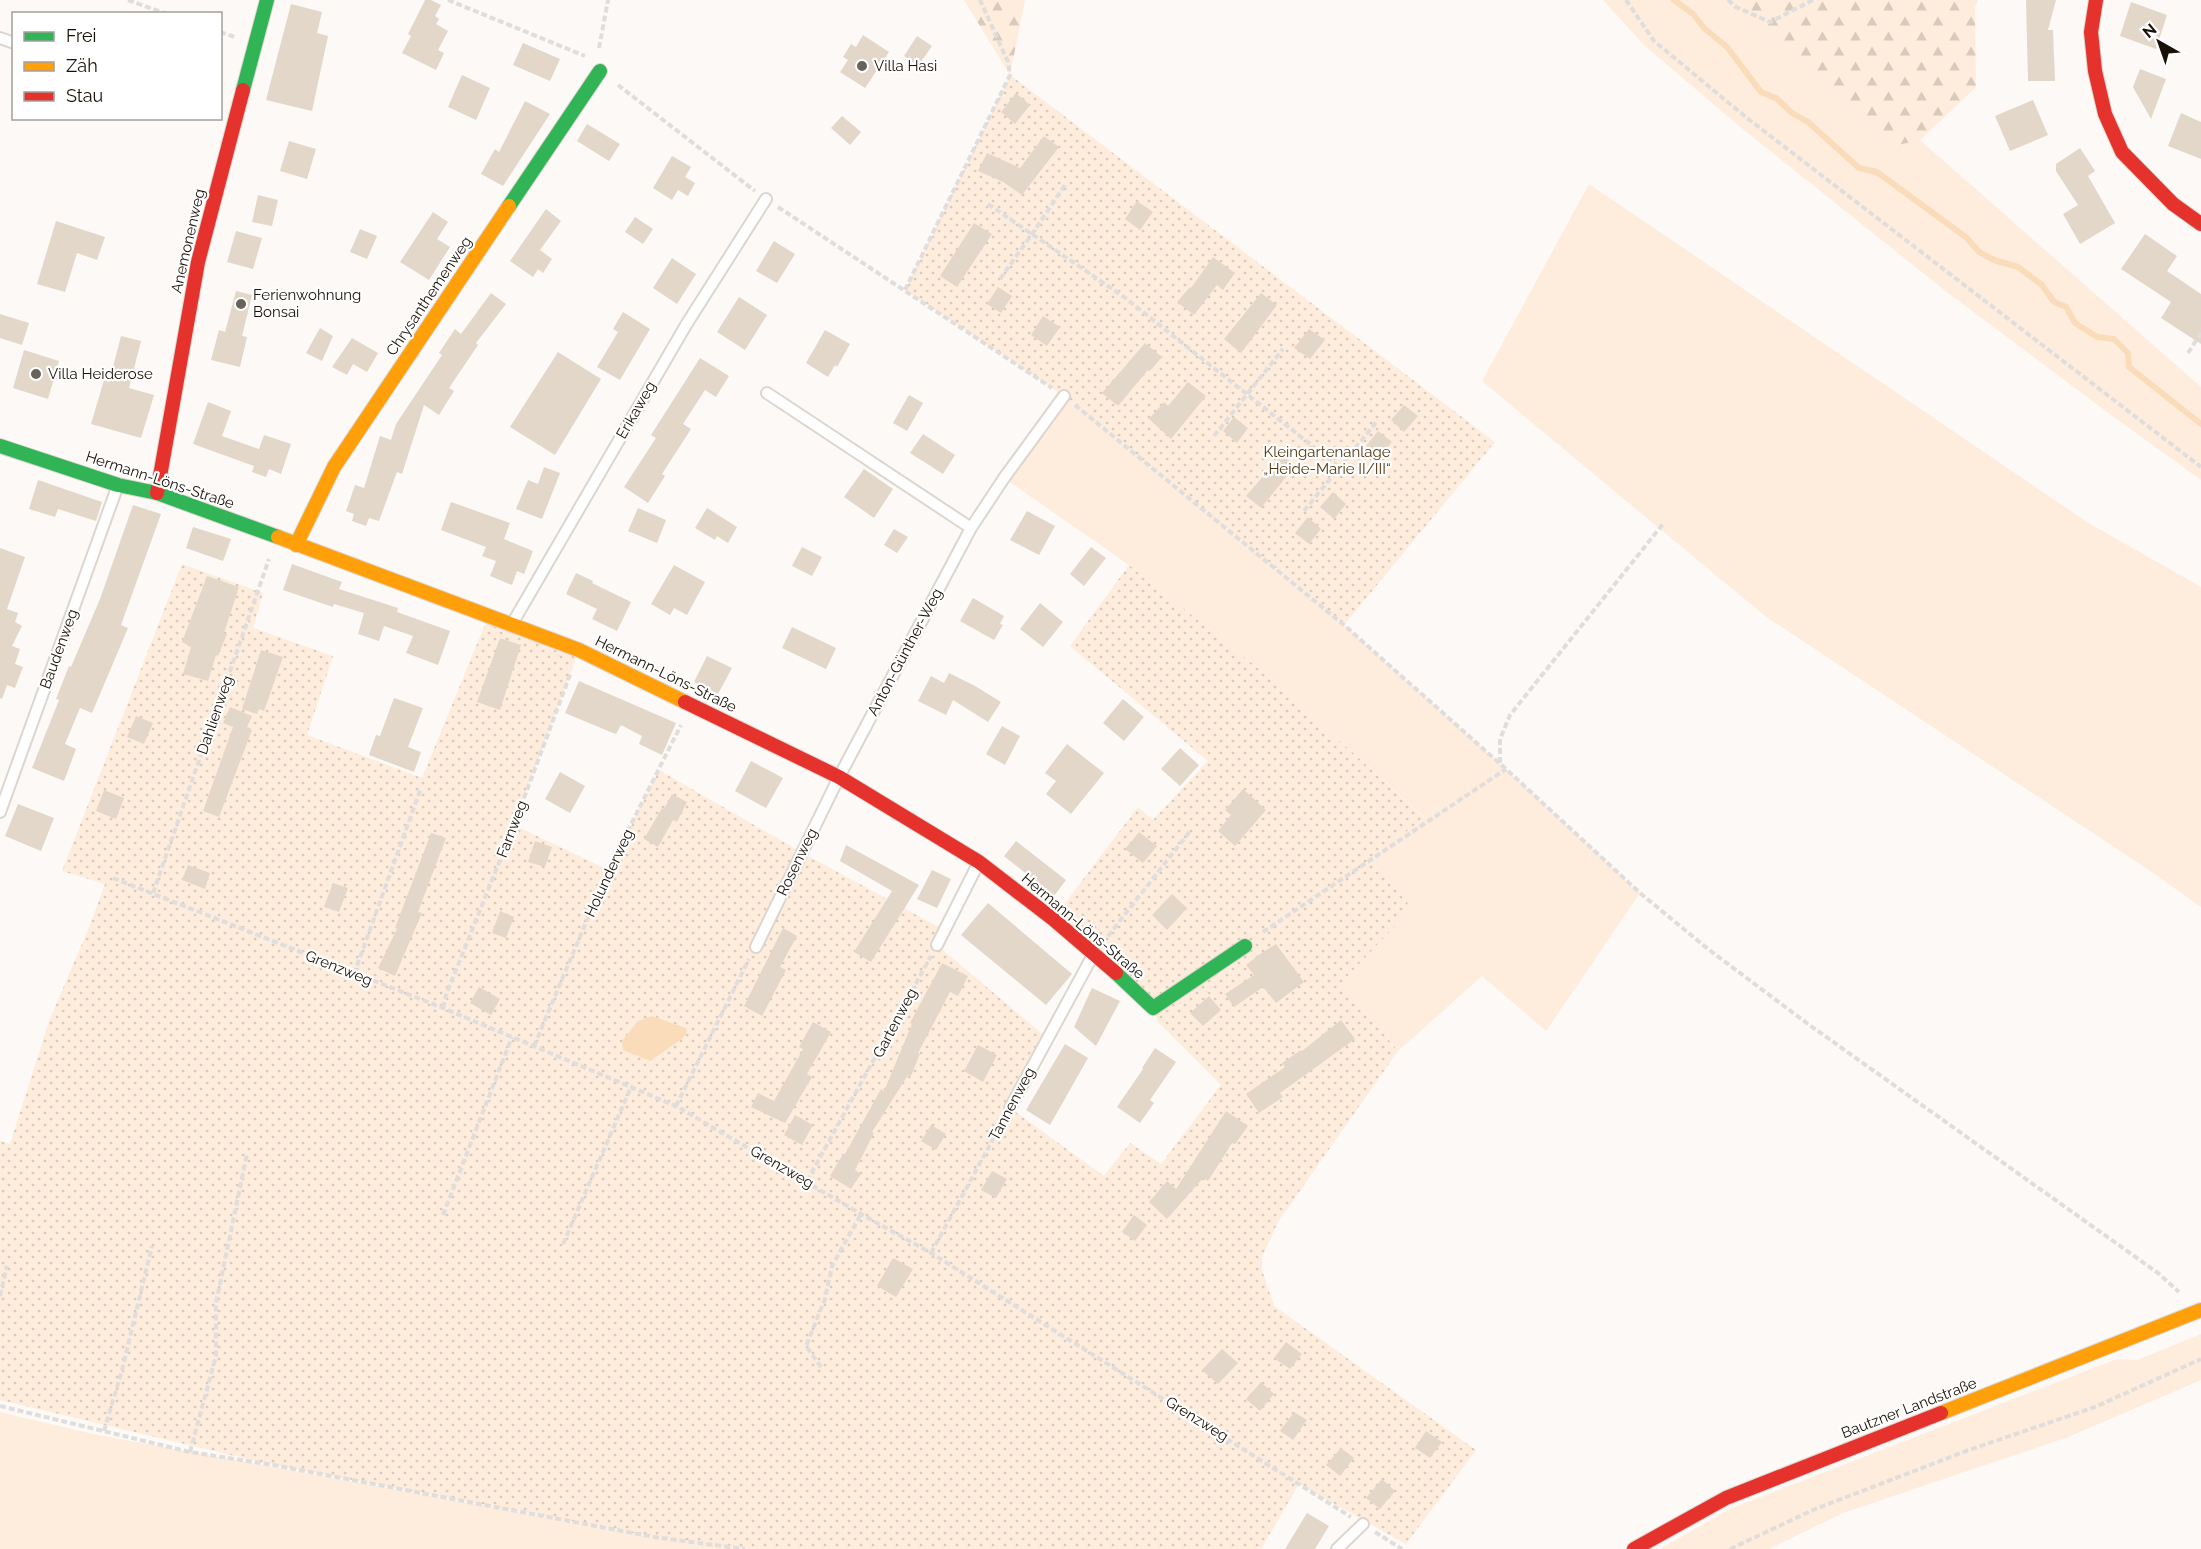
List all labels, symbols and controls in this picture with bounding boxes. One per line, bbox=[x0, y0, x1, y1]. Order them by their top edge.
legend bbox=[12, 12, 222, 120]
north arrow bbox=[2129, 12, 2189, 72]
text: N bbox=[2139, 20, 2160, 42]
text: Frei bbox=[66, 25, 96, 46]
text: Zäh bbox=[66, 55, 98, 76]
place label: Villa Hasi bbox=[874, 57, 937, 75]
marker: Villa Hasi bbox=[855, 59, 869, 73]
text: Stau bbox=[66, 85, 103, 106]
street label: Anemonenweg bbox=[167, 187, 209, 295]
street label: Chrysanthemenweg bbox=[382, 233, 476, 359]
place label: Ferienwohnung Bonsai bbox=[253, 286, 361, 321]
marker: Ferienwohnung Bonsai bbox=[234, 297, 248, 311]
place label: Villa Heiderose bbox=[48, 365, 153, 383]
marker: Villa Heiderose bbox=[29, 367, 43, 381]
street label: Erikaweg bbox=[612, 378, 660, 442]
park label: Kleingartenanlage „Heide-Marie II/III“ bbox=[1263, 443, 1391, 478]
street label: Hermann-Löns-Straße bbox=[83, 447, 237, 513]
street label: Anton-Günther-Weg bbox=[864, 585, 946, 719]
street label: Baudenweg bbox=[36, 607, 82, 691]
street label: Hermann-Löns-Straße bbox=[592, 632, 740, 716]
street label: Dahlienweg bbox=[193, 673, 237, 757]
street label: Farnweg bbox=[493, 798, 531, 860]
street label: Rosenweg bbox=[773, 825, 821, 899]
street label: Holunderweg bbox=[581, 826, 637, 920]
street label: Hermann-Löns-Straße bbox=[1018, 869, 1148, 983]
street label: Grenzweg bbox=[303, 946, 375, 990]
street label: Gartenweg bbox=[869, 985, 921, 1061]
street label: Tannenweg bbox=[985, 1064, 1039, 1144]
street label: Grenzweg bbox=[747, 1142, 817, 1192]
street label: Bautzner Landstraße bbox=[1839, 1374, 1979, 1442]
street label: Grenzweg bbox=[1162, 1393, 1232, 1445]

